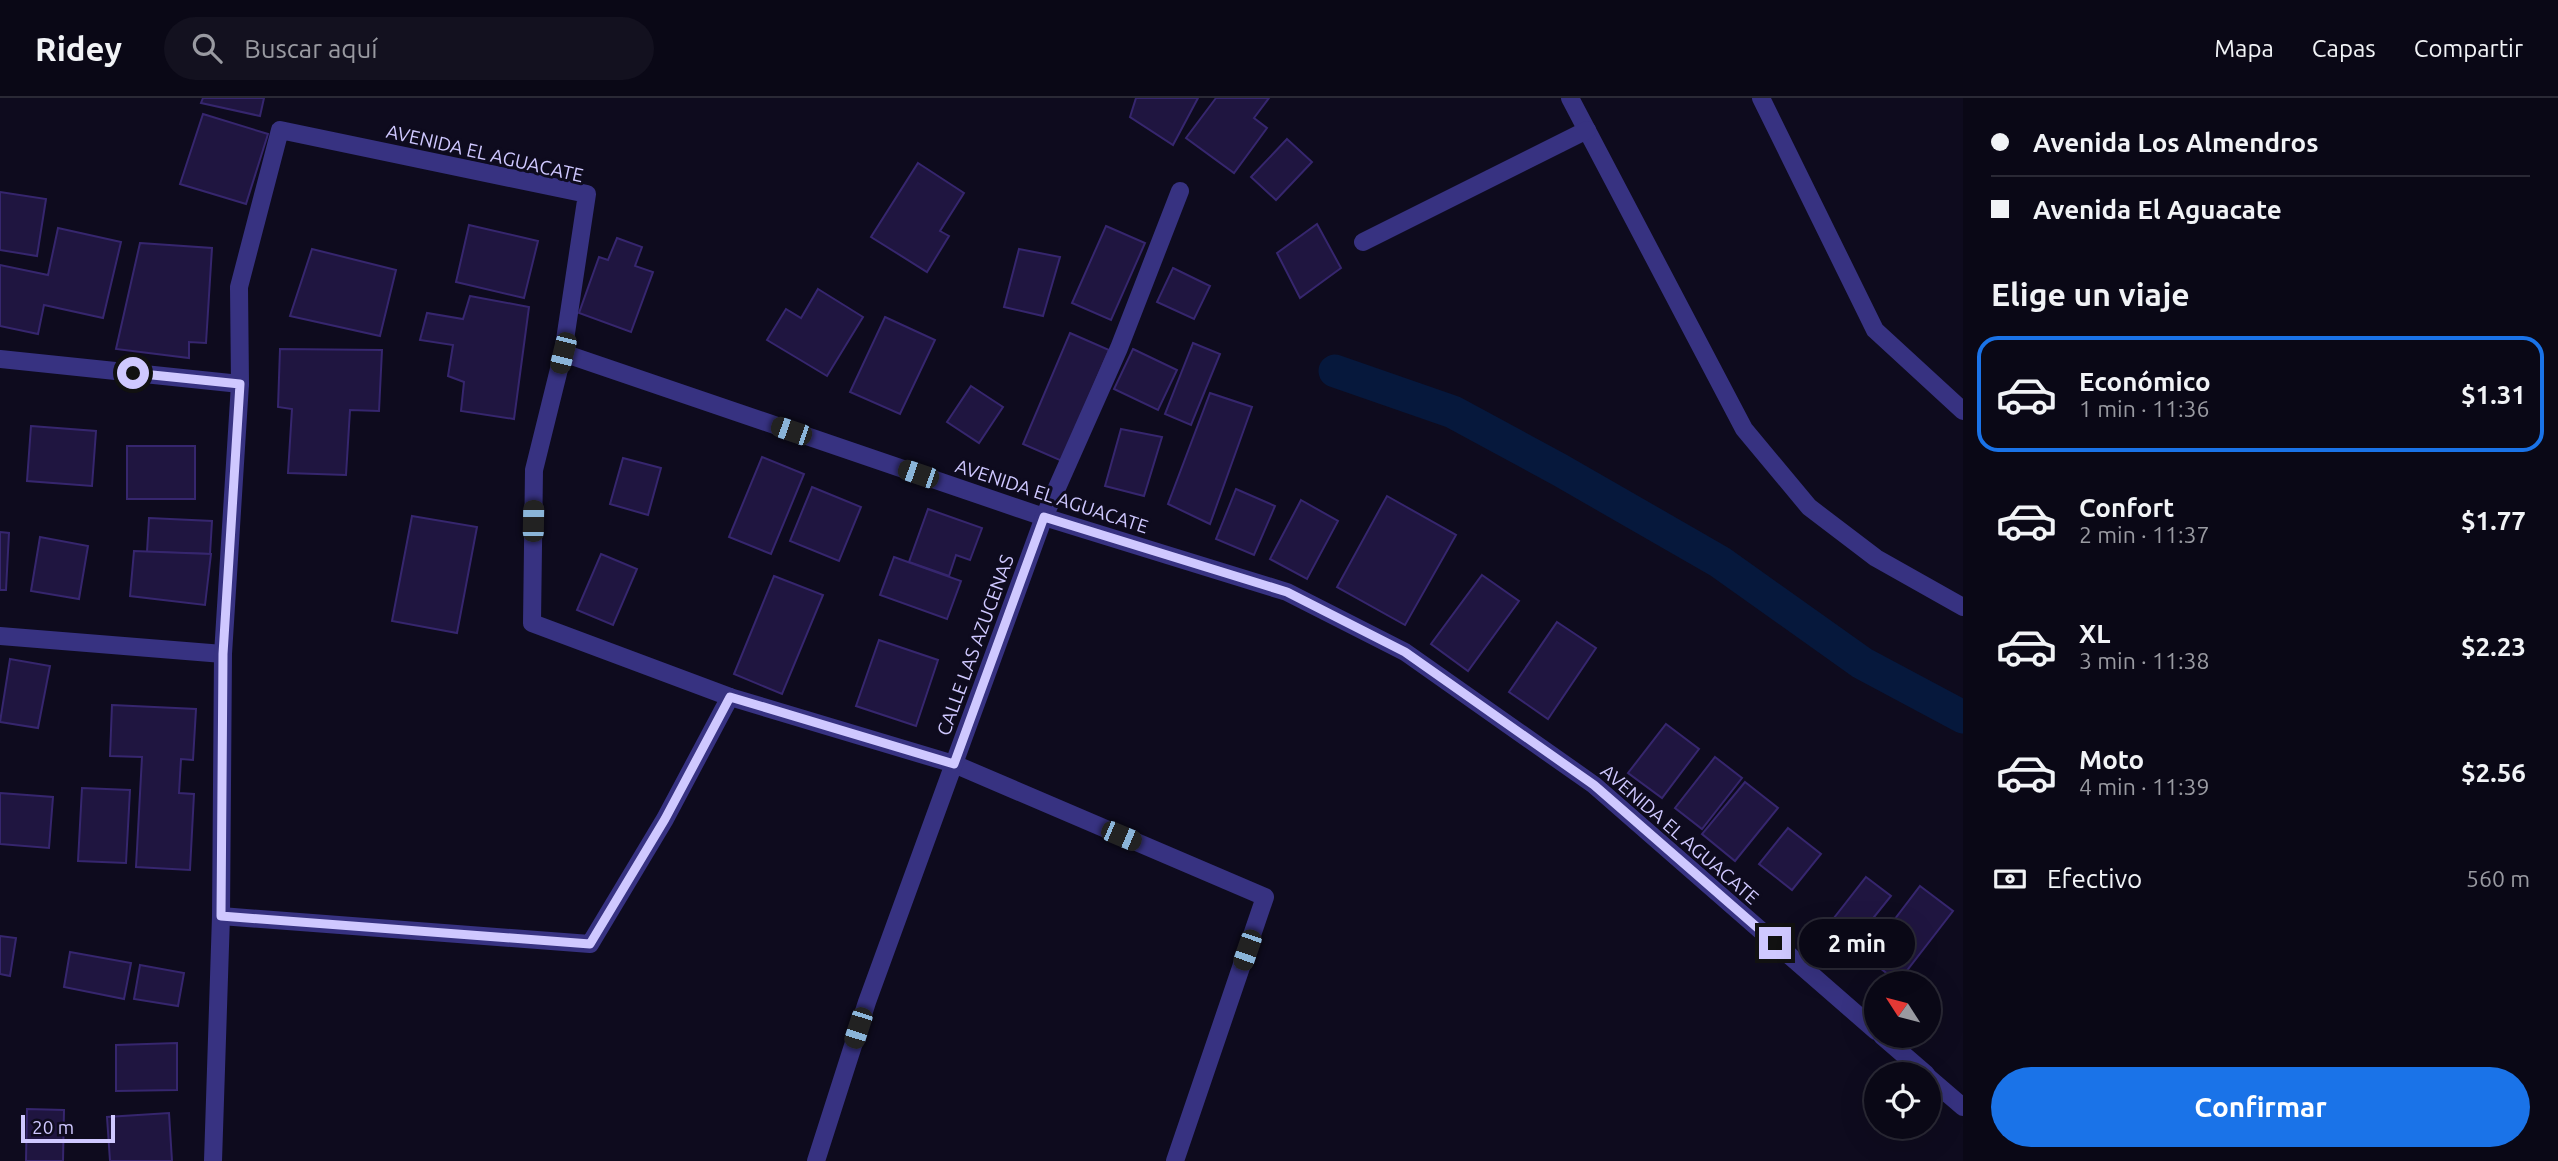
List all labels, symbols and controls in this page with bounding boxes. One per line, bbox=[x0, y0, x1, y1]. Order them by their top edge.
search box bbox=[164, 17, 654, 80]
icon: search bbox=[188, 29, 226, 67]
text: Ridey bbox=[35, 30, 122, 67]
text: Buscar aquí bbox=[244, 34, 378, 63]
text: Mapa bbox=[2214, 35, 2274, 62]
text: Capas bbox=[2312, 35, 2376, 62]
text: Compartir bbox=[2414, 35, 2523, 62]
street label: AVENIDA EL AGUACATE bbox=[384, 120, 586, 186]
text: Avenida Los Almendros bbox=[2033, 128, 2319, 157]
text: Avenida El Aguacate bbox=[2033, 195, 2282, 224]
text: Elige un viaje bbox=[1991, 276, 2190, 312]
car bbox=[548, 330, 579, 376]
route start bbox=[117, 357, 149, 389]
icon: car bbox=[1995, 363, 2058, 426]
text: Económico bbox=[2079, 367, 2211, 396]
text: $1.31 bbox=[2461, 380, 2526, 409]
text: 1 min · 11:36 bbox=[2079, 396, 2210, 421]
car bbox=[768, 414, 815, 448]
street label: AVENIDA EL AGUACATE bbox=[953, 454, 1151, 538]
car bbox=[895, 457, 942, 491]
icon: car bbox=[1995, 489, 2058, 552]
text: Confort bbox=[2079, 493, 2174, 522]
car bbox=[523, 500, 544, 542]
text: $1.77 bbox=[2461, 506, 2526, 535]
text: 2 min · 11:37 bbox=[2079, 522, 2210, 547]
street label: CALLE LAS AZUCENAS bbox=[932, 552, 1018, 738]
icon: car bbox=[1995, 615, 2058, 678]
text: XL bbox=[2079, 619, 2110, 648]
text: $2.23 bbox=[2461, 632, 2526, 661]
text: 3 min · 11:38 bbox=[2079, 648, 2210, 673]
icon: car bbox=[1995, 741, 2058, 804]
text: Moto bbox=[2079, 745, 2144, 774]
text: $2.56 bbox=[2461, 758, 2526, 787]
street label: AVENIDA EL AGUACATE bbox=[1597, 760, 1763, 908]
text: 4 min · 11:39 bbox=[2079, 774, 2210, 799]
car bbox=[1098, 818, 1145, 854]
icon: cash bbox=[1991, 860, 2029, 898]
text: Efectivo bbox=[2047, 864, 2142, 893]
text: 560 m bbox=[2466, 866, 2530, 891]
callout: 2 min bbox=[1800, 918, 1915, 968]
car bbox=[1231, 927, 1264, 973]
route end bbox=[1759, 927, 1791, 959]
text: 2 min bbox=[1828, 931, 1886, 956]
north arrow bbox=[1864, 971, 1941, 1048]
map controls bbox=[1864, 971, 1941, 1139]
car bbox=[842, 1005, 875, 1051]
button: locate bbox=[1864, 1062, 1941, 1139]
button: Confirmar bbox=[1991, 1067, 2530, 1147]
scale bar bbox=[21, 1112, 116, 1144]
text: 20 m bbox=[32, 1116, 74, 1138]

